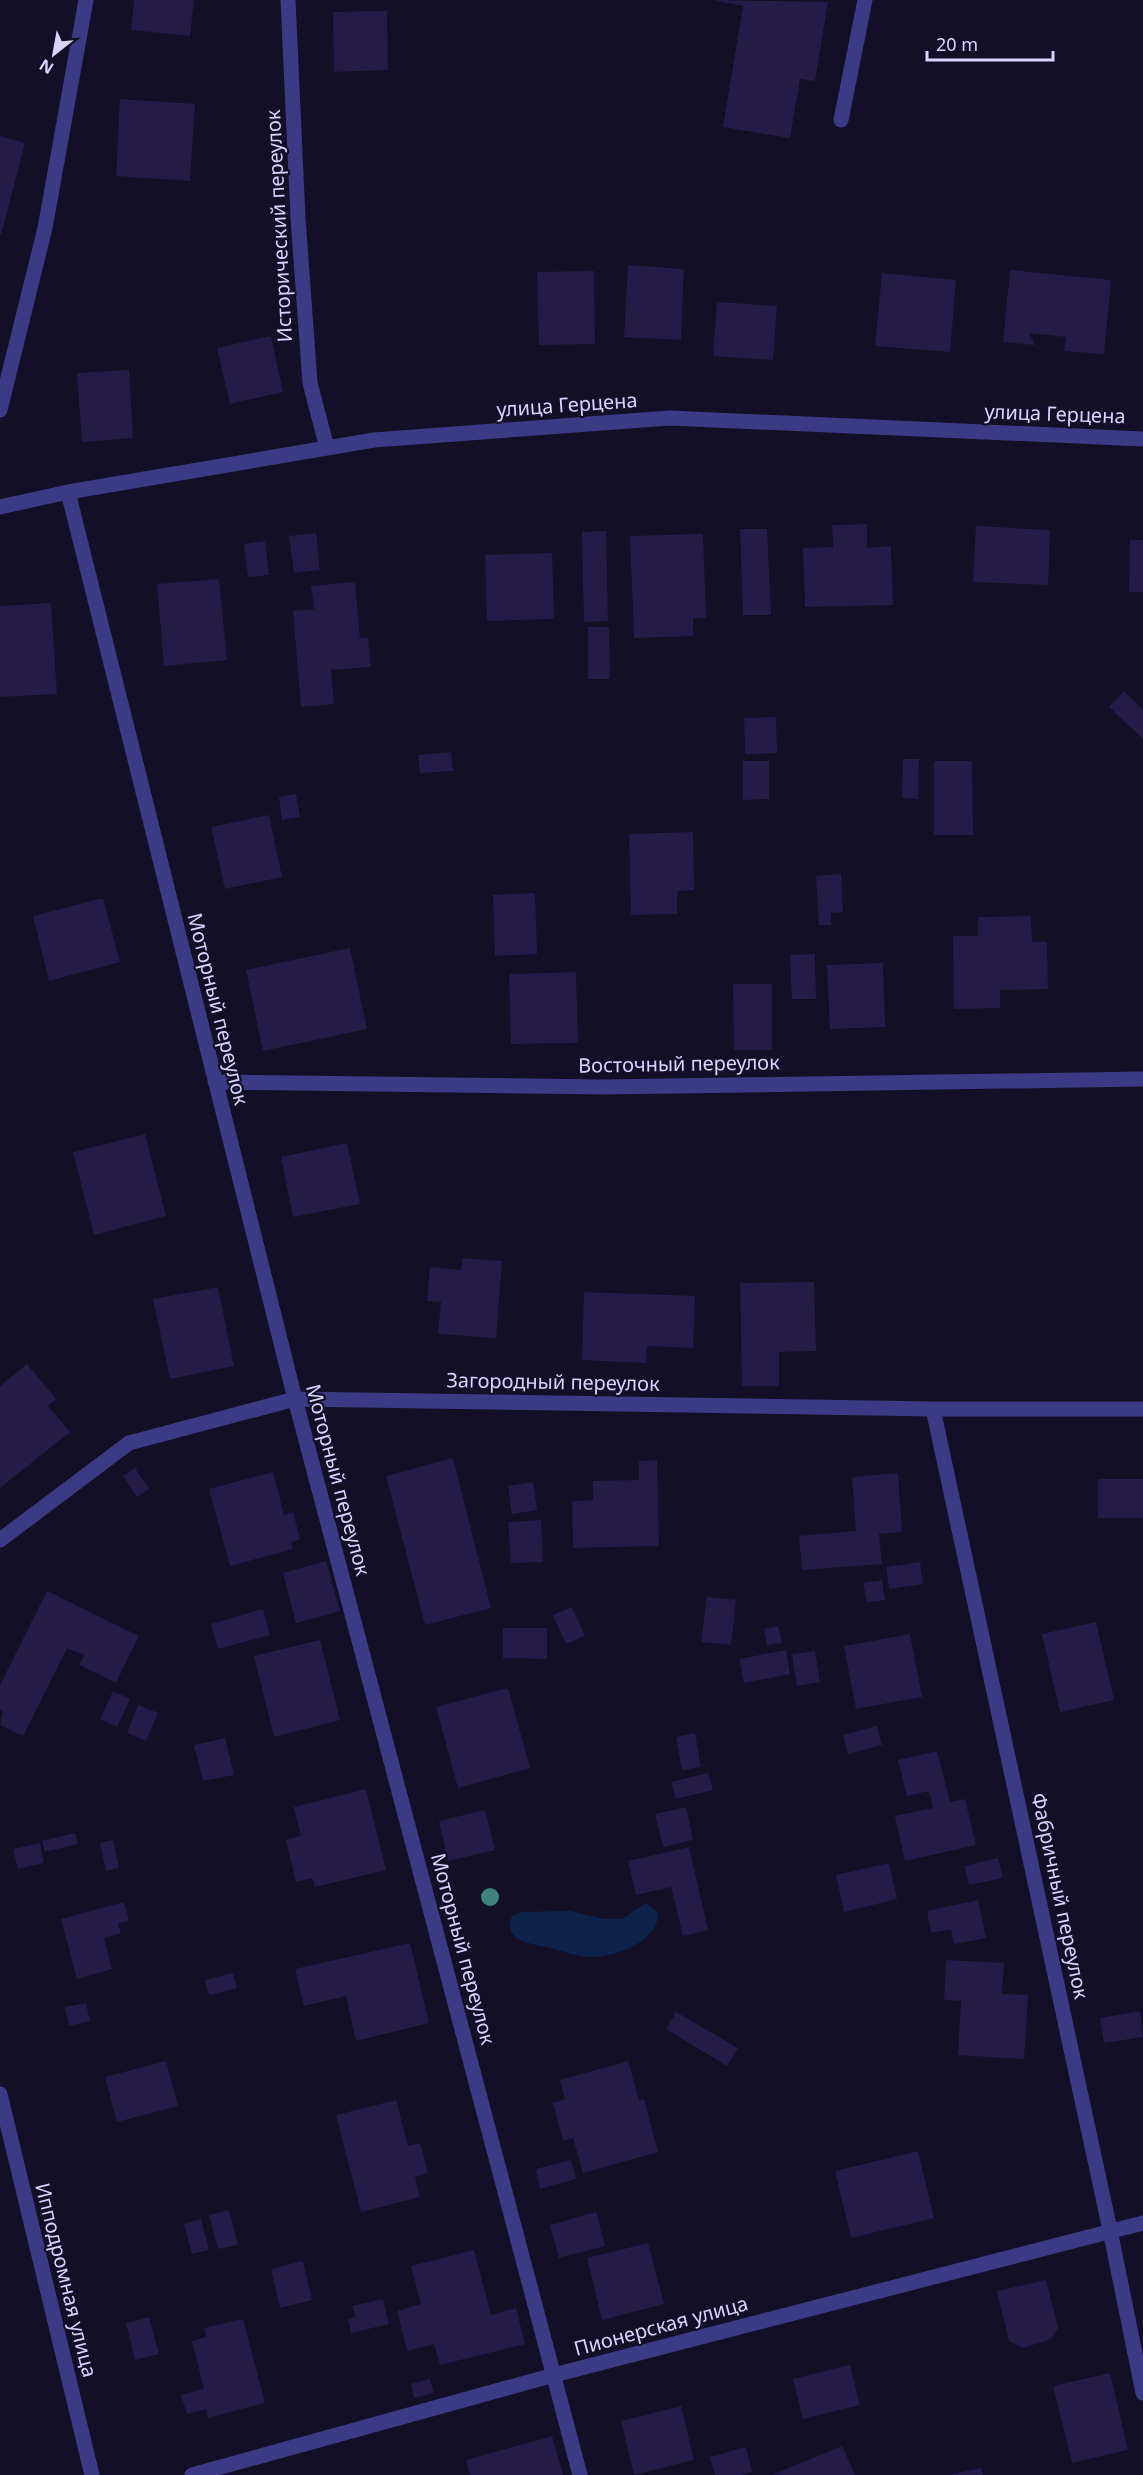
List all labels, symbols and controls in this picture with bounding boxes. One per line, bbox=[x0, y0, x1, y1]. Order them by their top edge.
north arrow bbox=[24, 24, 84, 84]
scale bar bbox=[927, 24, 1053, 62]
text: 20 m bbox=[936, 32, 978, 56]
text: N bbox=[35, 54, 58, 80]
street label: Исторический переулок bbox=[259, 109, 298, 343]
street label: улица Герцена bbox=[496, 386, 638, 423]
street label: улица Герцена bbox=[984, 398, 1126, 429]
street label: Моторный переулок bbox=[182, 910, 256, 1108]
street label: Восточный переулок bbox=[578, 1048, 780, 1079]
street label: Загородный переулок bbox=[446, 1366, 660, 1397]
street label: Моторный переулок bbox=[300, 1381, 377, 1579]
street label: Фабричный переулок bbox=[1025, 1790, 1096, 2002]
street label: Моторный переулок bbox=[425, 1850, 502, 2048]
street label: Ипподромная улица bbox=[29, 2180, 104, 2380]
street label: Пионерская улица bbox=[571, 2289, 751, 2362]

